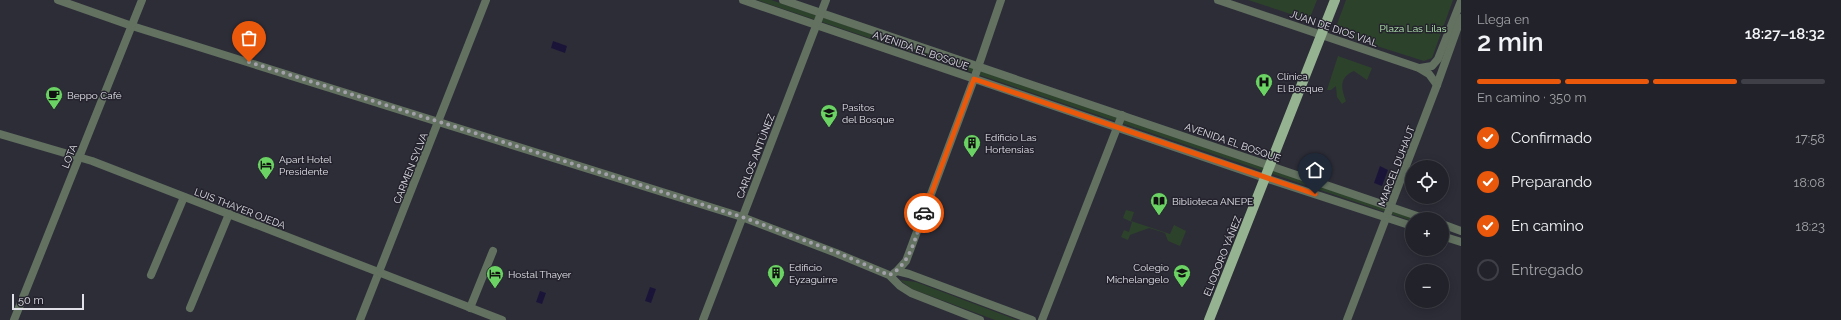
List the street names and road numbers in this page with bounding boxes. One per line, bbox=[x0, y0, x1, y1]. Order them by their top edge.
street label: JUAN DE DIOS VIAL bbox=[1288, 8, 1379, 49]
street label: AVENIDA EL BOSQUE bbox=[871, 29, 970, 72]
street label: CARLOS ANTÚNEZ bbox=[734, 112, 777, 200]
street label: AVENIDA EL BOSQUE bbox=[1183, 121, 1282, 164]
street label: MARCEL DUHAUT bbox=[1376, 124, 1417, 208]
street label: CARMEN SYLVA bbox=[391, 131, 430, 205]
street label: LOTA bbox=[60, 142, 79, 170]
street label: LUIS THAYER OJEDA bbox=[193, 186, 287, 231]
street label: ELIODORO YÁÑEZ bbox=[1201, 215, 1244, 298]

